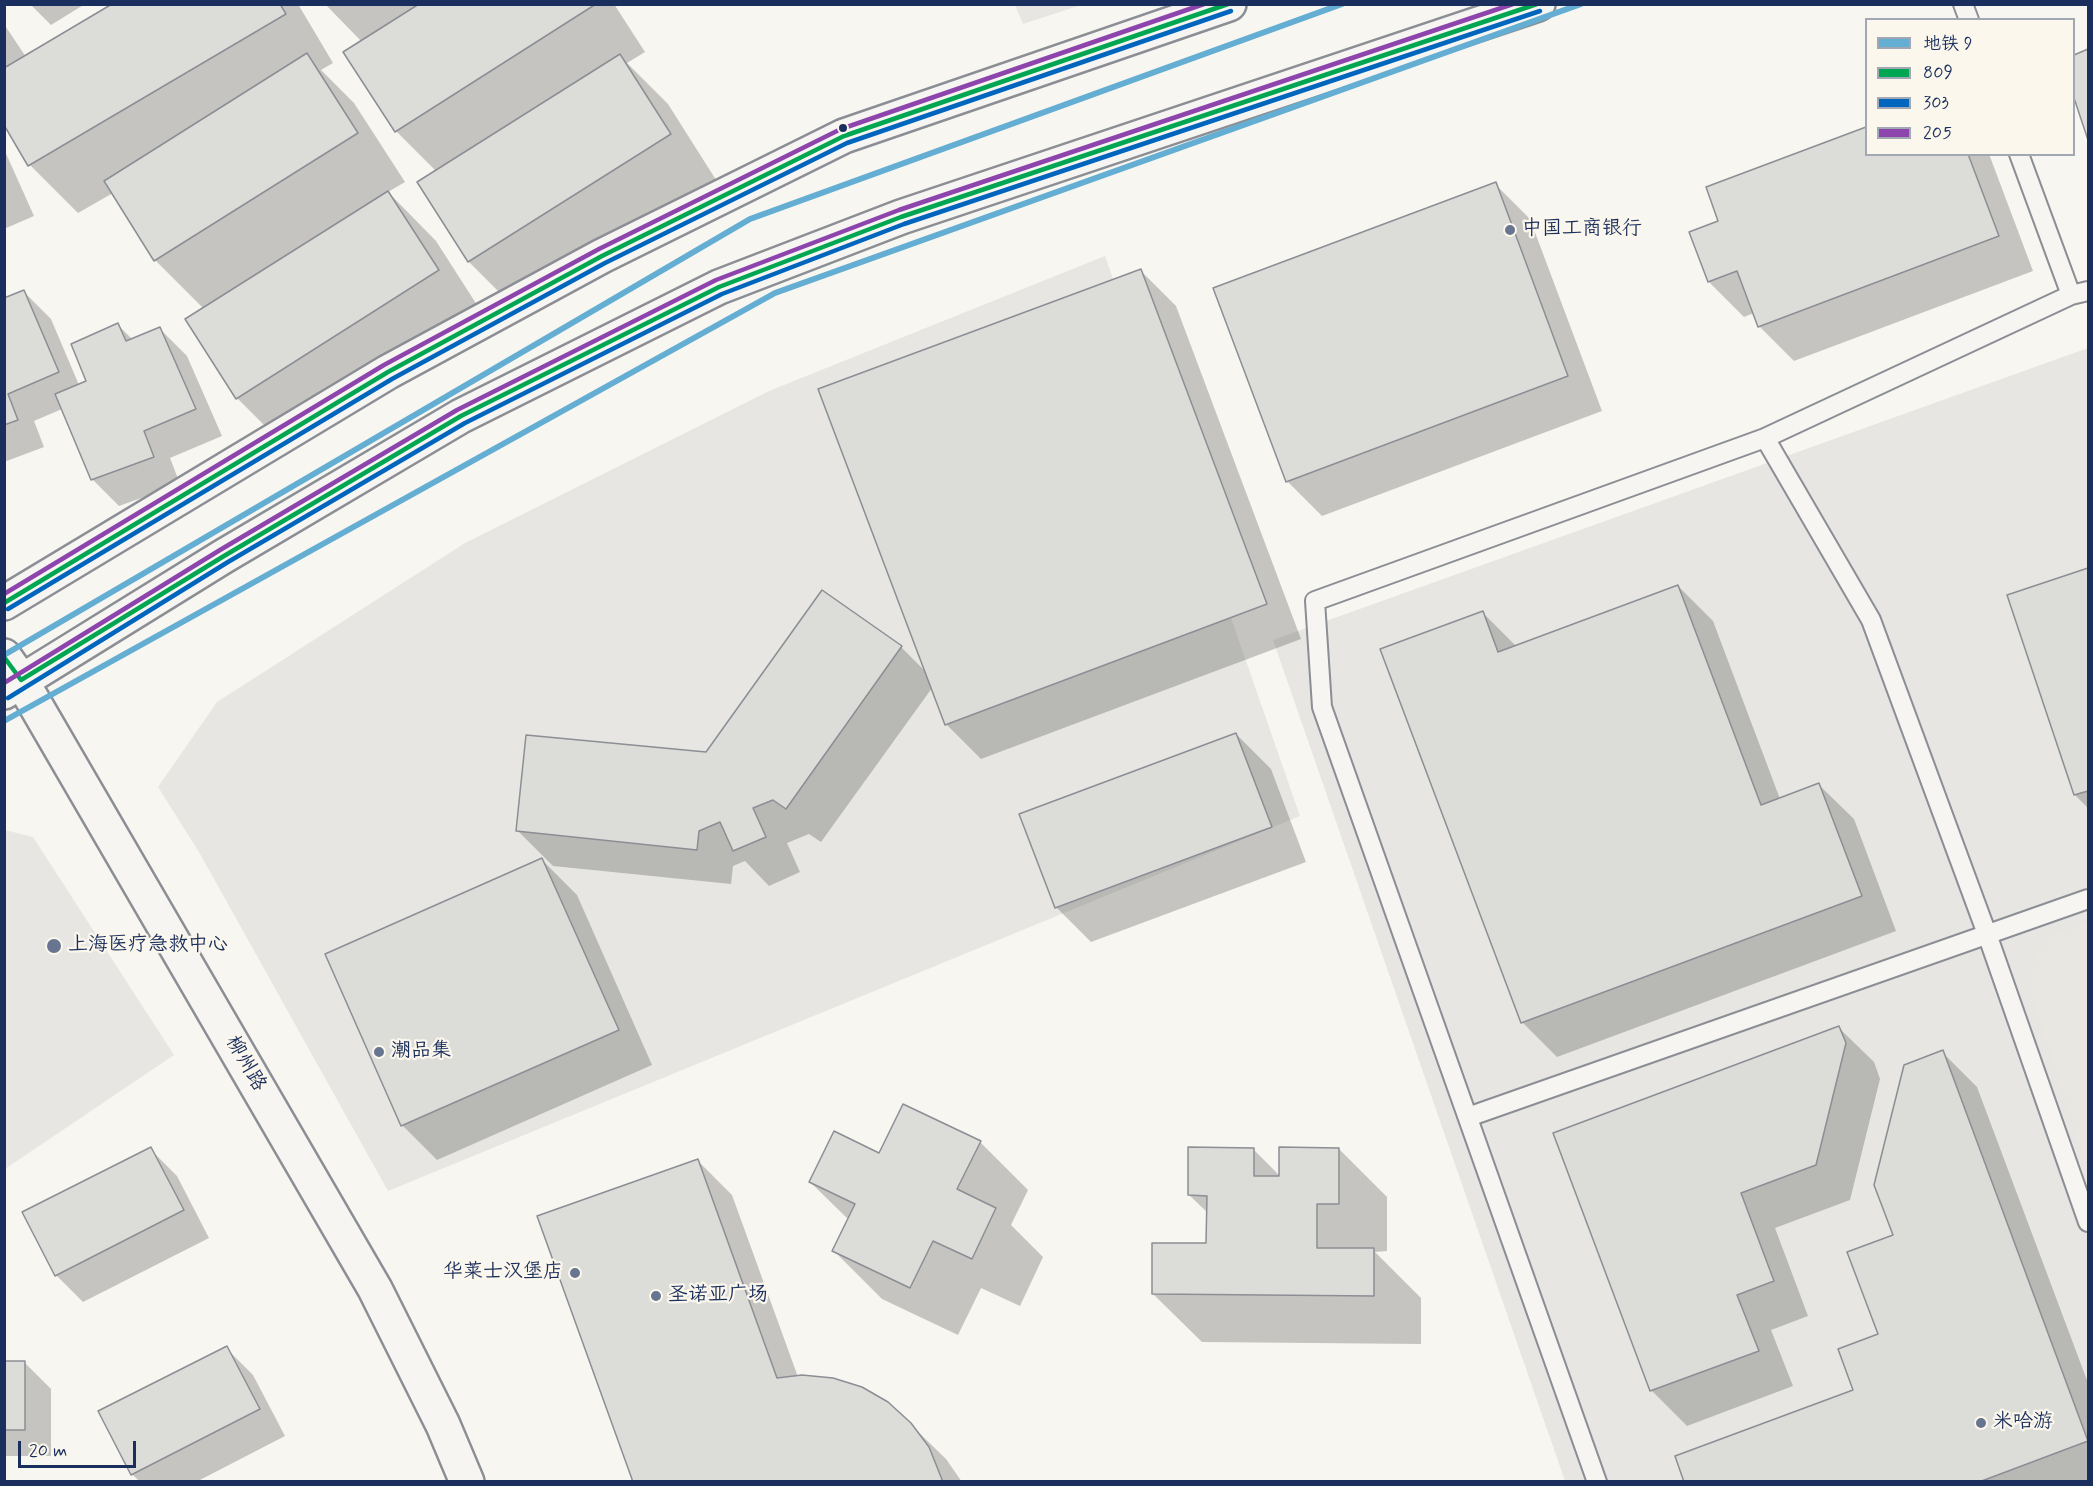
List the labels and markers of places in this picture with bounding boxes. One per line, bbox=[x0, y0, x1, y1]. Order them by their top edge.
unlabelled marker bbox=[837, 122, 849, 134]
place label: 中国工商银行 bbox=[1522, 218, 1642, 242]
marker: 中国工商银行 bbox=[1503, 223, 1517, 237]
place label: 上海医疗急救中心 bbox=[68, 934, 228, 958]
marker: 上海医疗急救中心 bbox=[45, 937, 63, 955]
place label: 潮品集 bbox=[391, 1040, 451, 1064]
marker: 潮品集 bbox=[372, 1045, 386, 1059]
place label: 华莱士汉堡店 bbox=[443, 1261, 563, 1285]
marker: 华莱士汉堡店 bbox=[568, 1266, 582, 1280]
place label: 圣诺亚广场 bbox=[668, 1284, 768, 1308]
marker: 圣诺亚广场 bbox=[649, 1289, 663, 1303]
place label: 米哈游 bbox=[1993, 1411, 2053, 1435]
marker: 米哈游 bbox=[1974, 1416, 1988, 1430]

